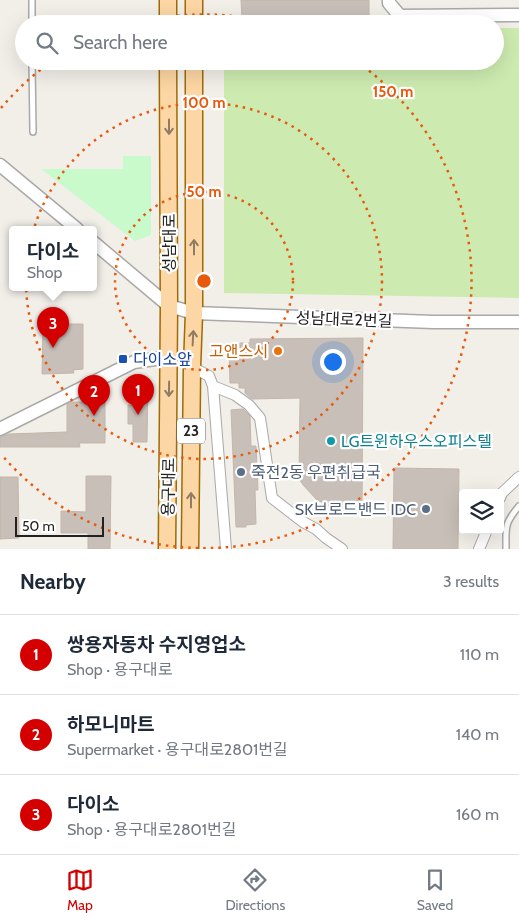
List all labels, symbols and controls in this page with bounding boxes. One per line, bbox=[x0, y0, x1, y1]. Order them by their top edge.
search box bbox=[15, 15, 504, 70]
icon: search bbox=[33, 29, 61, 57]
text: Search here bbox=[73, 31, 167, 54]
text: 150 m bbox=[373, 83, 413, 101]
text: 100 m bbox=[182, 94, 226, 112]
one-way arrow bbox=[164, 119, 174, 135]
text: 50 m bbox=[186, 183, 222, 201]
street label: 성남대로 bbox=[160, 213, 179, 272]
popup bbox=[9, 226, 97, 291]
one-way arrow bbox=[189, 239, 199, 255]
text: 다이소 bbox=[27, 240, 79, 263]
text: Shop bbox=[27, 263, 62, 282]
centre of rings bbox=[195, 272, 213, 290]
pin: 3 bbox=[37, 307, 69, 348]
street label: 성남대로2번길 bbox=[295, 308, 393, 331]
one-way arrow bbox=[188, 330, 197, 346]
place label: 고앤스시 bbox=[209, 342, 268, 361]
marker: 고앤스시 bbox=[272, 345, 284, 357]
your location bbox=[320, 349, 346, 375]
place label: 다이소앞 bbox=[133, 350, 192, 369]
marker: 다이소앞 bbox=[117, 353, 129, 365]
pin: 1 bbox=[122, 374, 154, 415]
pin: 2 bbox=[78, 375, 110, 416]
one-way arrow bbox=[164, 381, 173, 397]
road number: 23 bbox=[177, 418, 205, 444]
place label: LG트윈하우스오피스텔 bbox=[341, 432, 492, 451]
marker: LG트윈하우스오피스텔 bbox=[325, 435, 337, 447]
street label: 용구대로 bbox=[158, 457, 179, 517]
place label: 죽전2동 우편취급국 bbox=[251, 463, 381, 482]
marker: 죽전2동 우편취급국 bbox=[235, 466, 247, 478]
map controls bbox=[459, 489, 504, 534]
button: layers bbox=[459, 489, 504, 534]
one-way arrow bbox=[186, 493, 196, 509]
place label: SK브로드밴드 IDC bbox=[295, 500, 416, 519]
marker: SK브로드밴드 IDC bbox=[420, 503, 432, 515]
scale bar bbox=[15, 514, 104, 537]
text: 50 m bbox=[22, 517, 55, 535]
text: Nearby bbox=[20, 569, 86, 594]
text: 3 results bbox=[443, 572, 499, 591]
text: 쌍용자동차 수지영업소 bbox=[67, 633, 246, 656]
text: 1 bbox=[33, 645, 39, 664]
text: 110 m bbox=[460, 645, 499, 664]
text: Shop · 용구대로 bbox=[67, 660, 173, 679]
text: 하모니마트 bbox=[67, 713, 154, 736]
text: 2 bbox=[32, 725, 40, 744]
text: 140 m bbox=[456, 725, 499, 744]
text: Supermarket · 용구대로2801번길 bbox=[67, 740, 288, 759]
text: 다이소 bbox=[67, 793, 119, 816]
text: 3 bbox=[32, 805, 40, 824]
text: 160 m bbox=[456, 805, 499, 824]
text: Shop · 용구대로2801번길 bbox=[67, 820, 236, 839]
tab: Map bbox=[66, 866, 94, 914]
tab: Directions bbox=[225, 866, 285, 914]
tab: Saved bbox=[417, 866, 453, 914]

